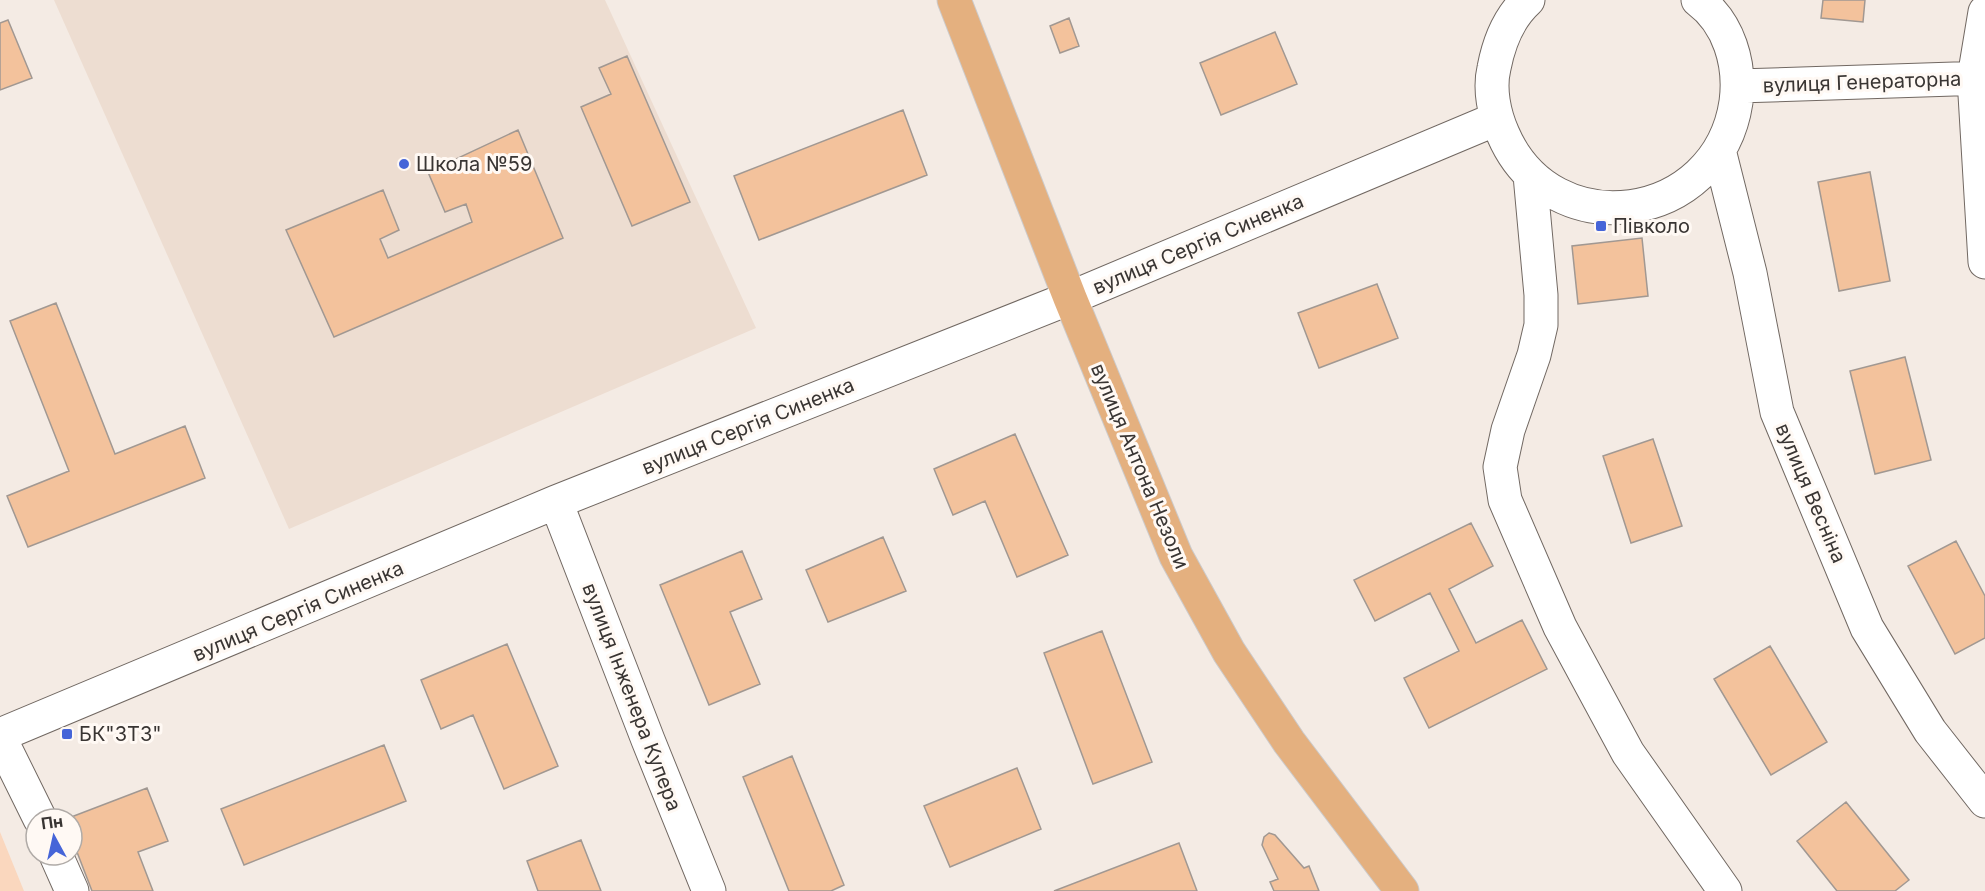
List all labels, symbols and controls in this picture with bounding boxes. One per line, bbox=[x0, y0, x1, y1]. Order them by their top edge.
street label: вулиця Генераторна bbox=[1762, 67, 1962, 97]
place label: Школа №59 bbox=[416, 152, 532, 176]
marker: Школа №59 bbox=[397, 157, 411, 171]
street label: вулиця Сергія Синенка bbox=[1089, 189, 1307, 299]
place label: Півколо bbox=[1613, 214, 1690, 238]
marker: Півколо bbox=[1594, 219, 1608, 233]
street label: вулиця Антона Незоли bbox=[1086, 360, 1194, 572]
street label: вулиця Сергія Синенка bbox=[638, 372, 858, 480]
street label: вулиця Весніна bbox=[1771, 419, 1851, 567]
street label: вулиця Сергія Синенка bbox=[189, 556, 407, 666]
street label: вулиця Інженера Купера bbox=[577, 580, 687, 814]
place label: БК"ЗТЗ" bbox=[79, 722, 162, 746]
marker: БК"ЗТЗ" bbox=[60, 727, 74, 741]
north arrow bbox=[24, 807, 84, 867]
text: Пн bbox=[40, 811, 64, 834]

